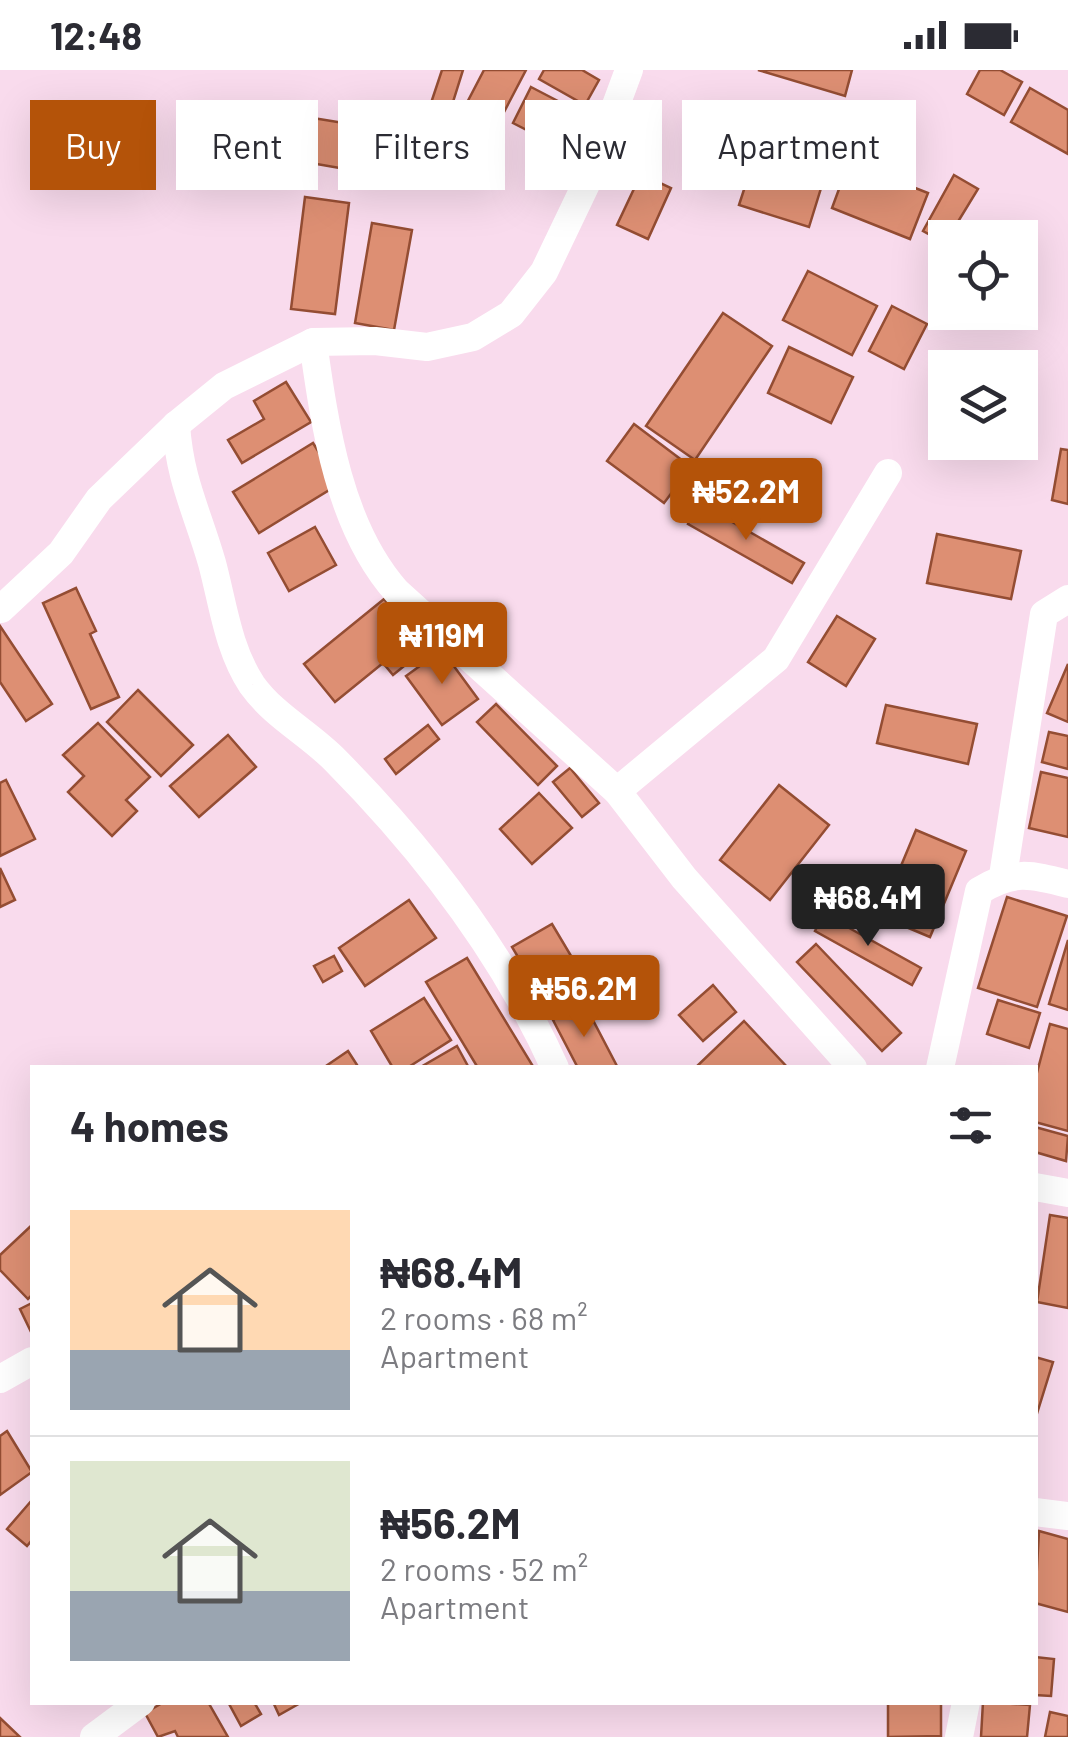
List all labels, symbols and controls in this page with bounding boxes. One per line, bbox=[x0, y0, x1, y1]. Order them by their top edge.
text: 12:48 bbox=[50, 12, 142, 58]
chip: Buy bbox=[30, 100, 156, 190]
chip: Rent bbox=[176, 100, 318, 190]
chip: Filters bbox=[338, 100, 505, 190]
chip: New bbox=[525, 100, 662, 190]
chip: Apartment bbox=[682, 100, 916, 190]
map controls bbox=[928, 220, 1038, 460]
button: locate bbox=[928, 220, 1038, 330]
button: layers bbox=[928, 350, 1038, 460]
pin: ₦52.2M bbox=[665, 458, 827, 543]
text: ₦52.2M bbox=[692, 471, 800, 509]
pin: ₦119M bbox=[372, 602, 512, 687]
text: ₦119M bbox=[399, 615, 485, 653]
pin: ₦68.4M bbox=[787, 864, 949, 949]
text: ₦68.4M bbox=[814, 877, 922, 915]
pin: ₦56.2M bbox=[503, 955, 665, 1040]
text: ₦56.2M bbox=[531, 968, 637, 1006]
icon: filters bbox=[943, 1098, 998, 1153]
text: 4 homes bbox=[70, 1100, 229, 1150]
text: ₦68.4M bbox=[380, 1246, 522, 1296]
icon: home bbox=[150, 1250, 270, 1370]
text: 2 rooms · 68 m² bbox=[380, 1298, 588, 1336]
text: Apartment bbox=[380, 1336, 529, 1374]
text: ₦56.2M bbox=[380, 1497, 520, 1547]
icon: home bbox=[150, 1501, 270, 1621]
text: 2 rooms · 52 m² bbox=[380, 1549, 588, 1587]
text: Apartment bbox=[380, 1587, 529, 1625]

